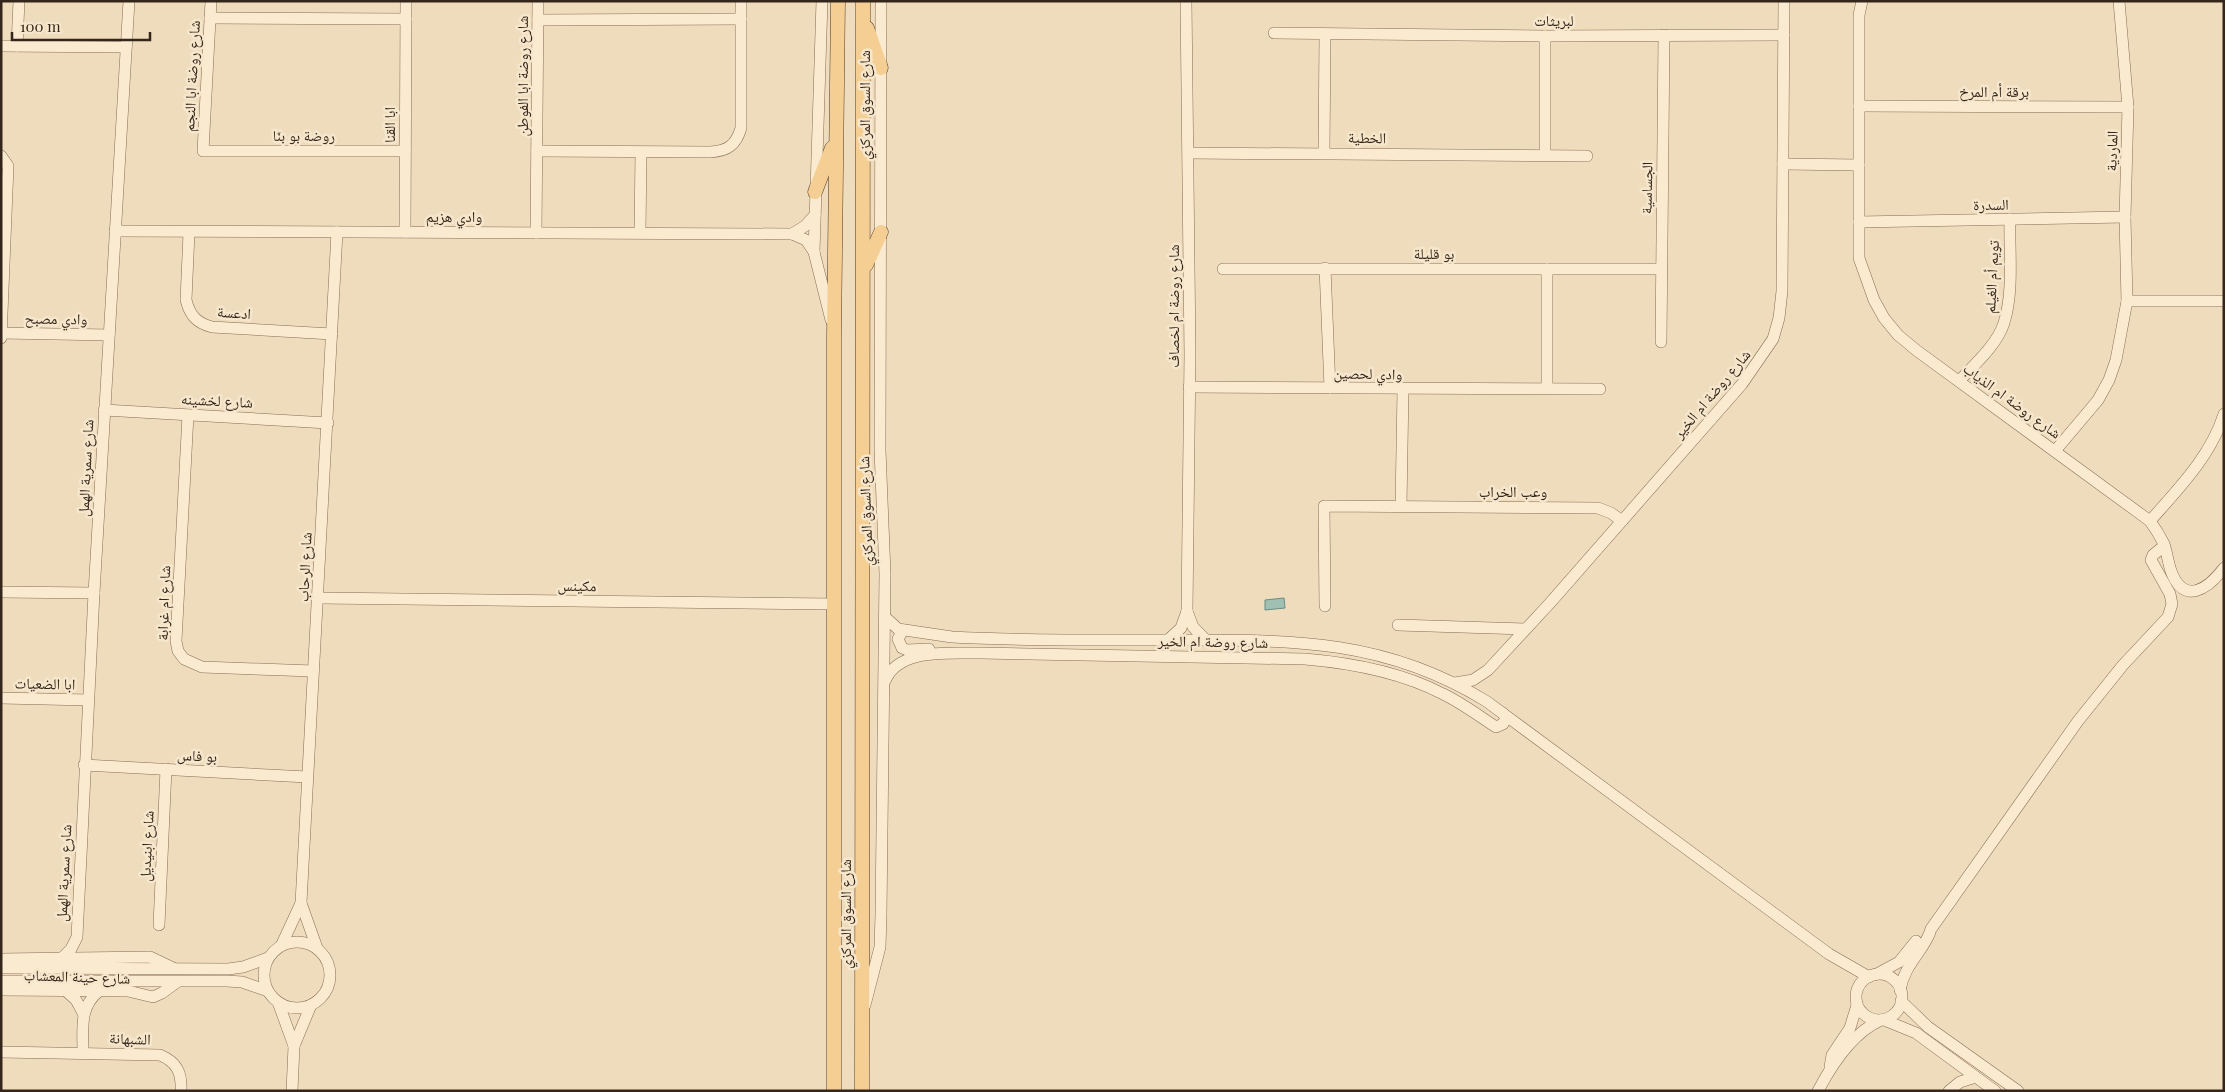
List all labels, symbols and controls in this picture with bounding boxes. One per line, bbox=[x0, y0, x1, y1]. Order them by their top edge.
scale bar bbox=[12, 10, 150, 42]
street label: لبريثات bbox=[1534, 10, 1574, 30]
street label: شارع روضة ابا الفوطن bbox=[512, 15, 533, 136]
text: 100 m bbox=[20, 16, 61, 36]
street label: شارع روضة ابا النجم bbox=[178, 20, 205, 132]
street label: شارع السوق المركزي bbox=[854, 50, 877, 160]
street label: برقة أم المرخ bbox=[1959, 81, 2029, 102]
street label: ابا القنا bbox=[379, 107, 399, 143]
street label: روضة بو بنّا bbox=[273, 125, 335, 145]
street label: الخطية bbox=[1348, 127, 1386, 147]
street label: الماردية bbox=[2100, 130, 2122, 172]
street label: الجساسية bbox=[1636, 162, 1656, 214]
street label: السدرة bbox=[1973, 194, 2009, 214]
street label: وادي هزيم bbox=[426, 206, 482, 229]
street label: تويم أم الغيلم bbox=[1979, 239, 2004, 314]
street label: بو قليلة bbox=[1414, 243, 1454, 263]
street label: شارع روضة ام لخصاف bbox=[1163, 244, 1184, 368]
street label: ادعسة bbox=[216, 301, 252, 323]
street label: وادي مصبح bbox=[24, 307, 88, 331]
street label: شارع روضة ام الخير bbox=[1668, 345, 1755, 443]
street label: شارع روضة ام الذياب bbox=[1959, 358, 2066, 443]
street label: وادي لحصين bbox=[1333, 362, 1403, 386]
street label: شارع لخشينه bbox=[181, 388, 254, 413]
street label: شارع سمرية الهمل bbox=[72, 419, 99, 517]
street label: شارع السوق المركزي bbox=[853, 456, 880, 566]
street label: وعب الخراب bbox=[1479, 481, 1547, 501]
street label: شارع الرحاب bbox=[292, 531, 317, 602]
street label: شارع ام غرابة bbox=[152, 565, 175, 641]
street label: مكينس bbox=[557, 575, 597, 596]
street label: شارع روضة ام الخير bbox=[1157, 630, 1268, 653]
street label: ابا الضعيات bbox=[15, 672, 76, 694]
street label: بو فاس bbox=[176, 744, 218, 767]
street label: شارع ابنيديل bbox=[134, 810, 159, 882]
street label: شارع سمرية الهمل bbox=[50, 824, 77, 922]
street label: شارع السوق المركزي bbox=[835, 859, 858, 969]
street label: شارع حينة المعشاب bbox=[23, 964, 131, 989]
street label: الشبهانة bbox=[109, 1027, 151, 1049]

